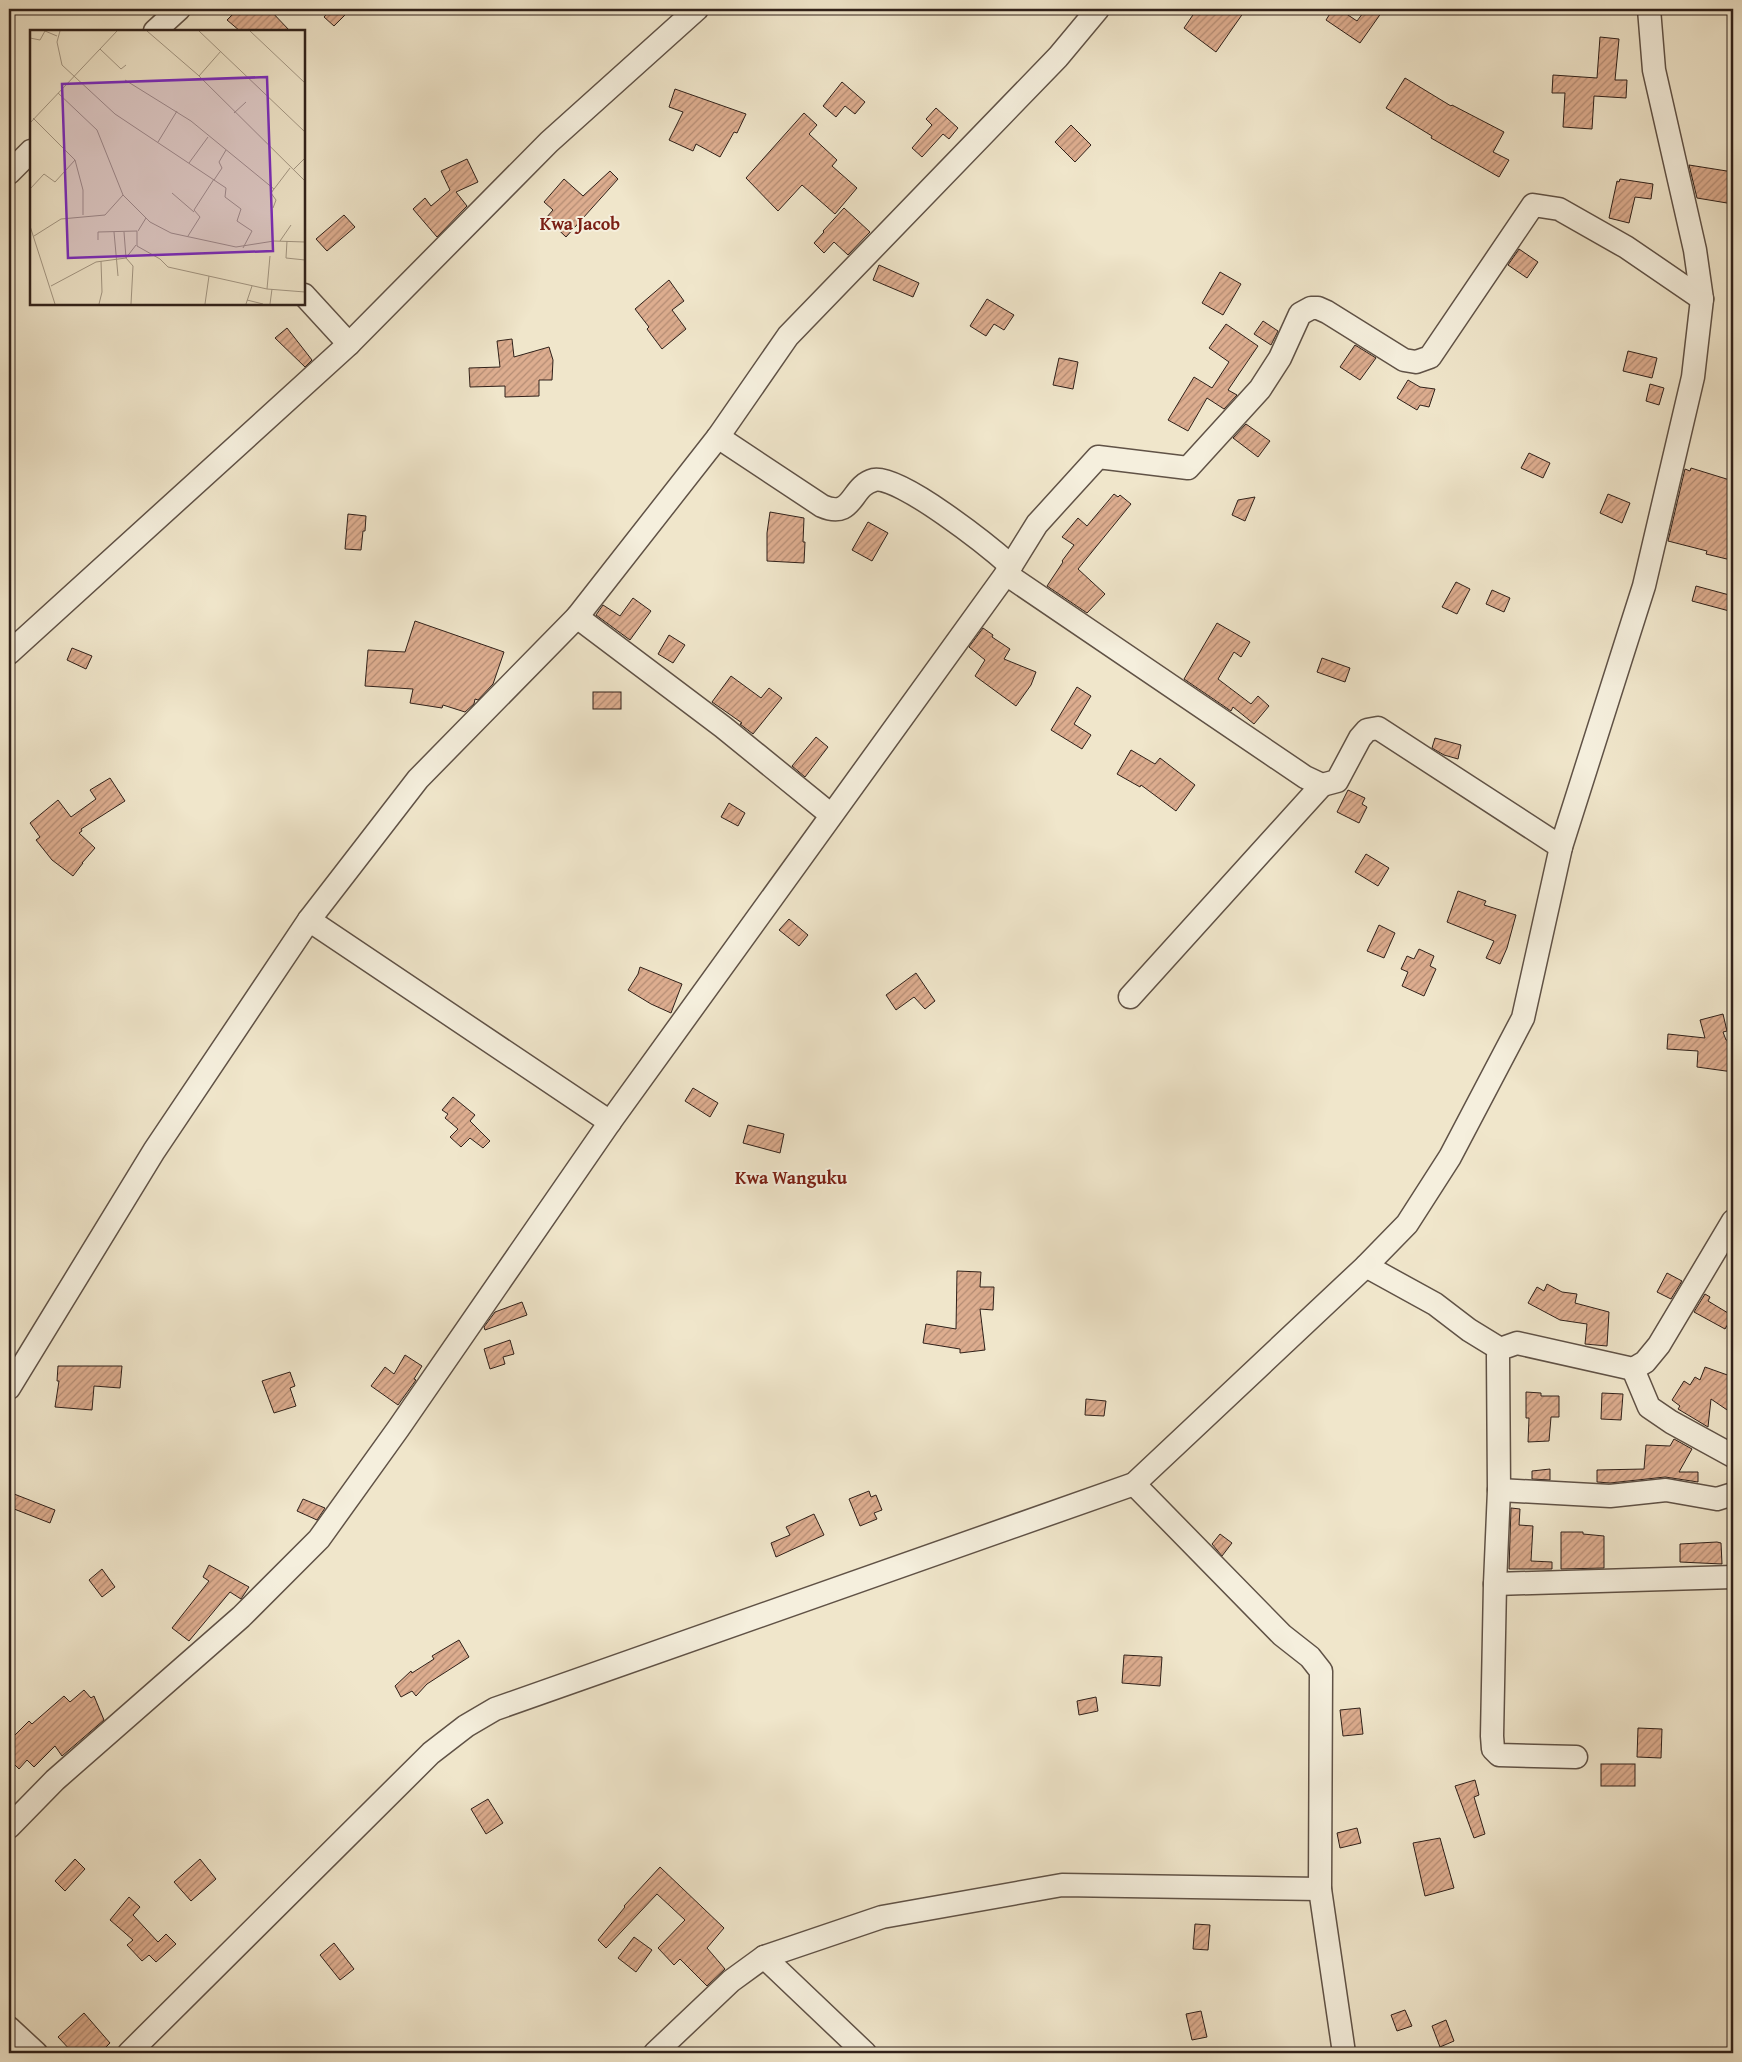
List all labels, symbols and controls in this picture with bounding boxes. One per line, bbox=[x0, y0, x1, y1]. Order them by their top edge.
inset map bbox=[30, 30, 305, 305]
district label: Kwa Jacob bbox=[540, 210, 620, 237]
district label: Kwa Wanguku bbox=[735, 1164, 848, 1191]

